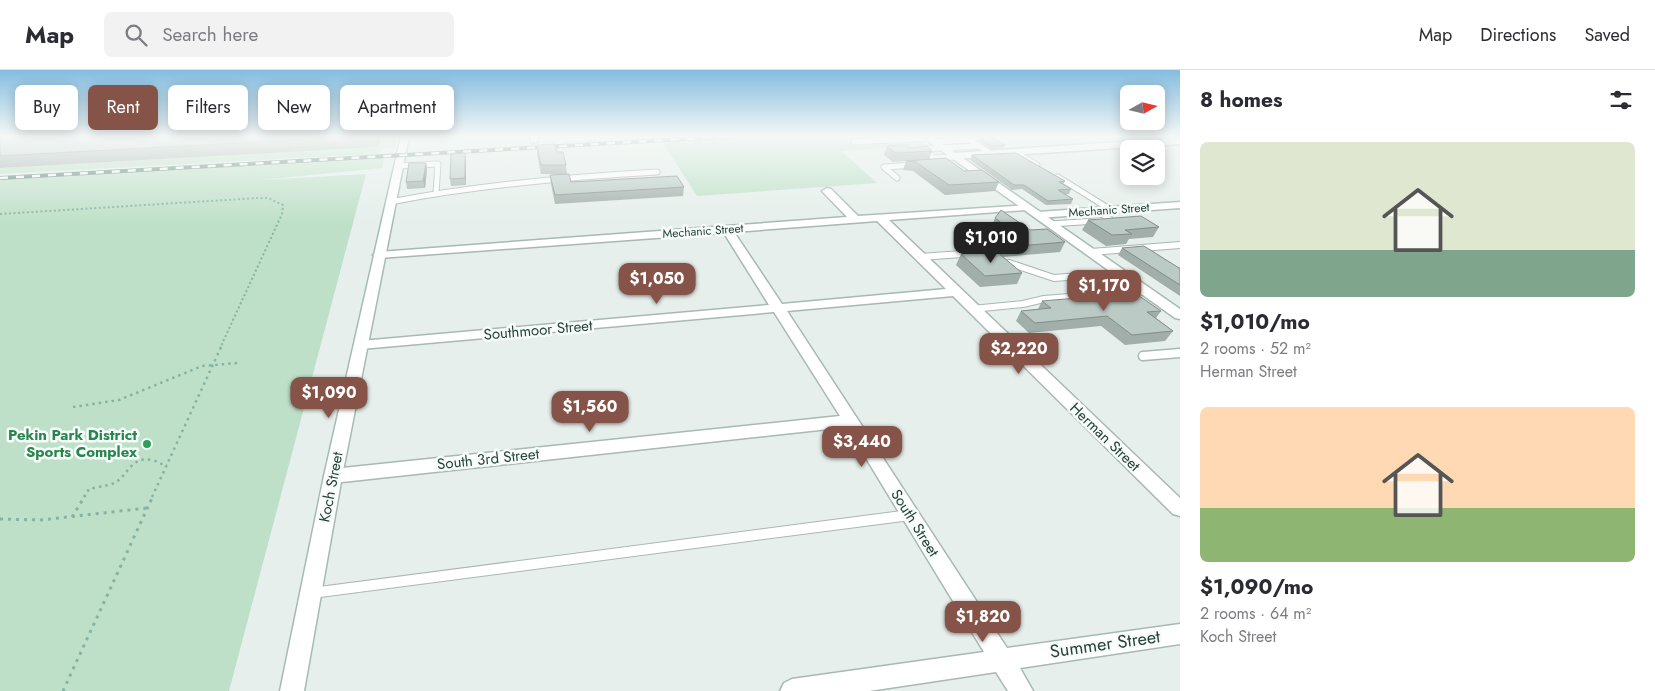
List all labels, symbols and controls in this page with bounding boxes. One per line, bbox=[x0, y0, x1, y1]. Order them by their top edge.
search box bbox=[104, 12, 454, 57]
text: Map bbox=[25, 17, 74, 52]
icon: search bbox=[122, 21, 150, 49]
text: Search here bbox=[162, 21, 258, 48]
text: Map bbox=[1419, 22, 1452, 48]
text: Directions bbox=[1480, 22, 1556, 48]
text: Saved bbox=[1584, 22, 1630, 48]
chip: Buy bbox=[15, 85, 78, 130]
chip: Rent bbox=[88, 85, 158, 130]
chip: Filters bbox=[168, 85, 248, 130]
chip: New bbox=[258, 85, 330, 130]
chip: Apartment bbox=[340, 85, 454, 130]
north arrow bbox=[1120, 85, 1165, 130]
map controls bbox=[1120, 85, 1165, 185]
text: 8 homes bbox=[1200, 85, 1283, 115]
icon: filters bbox=[1607, 86, 1635, 114]
button: layers bbox=[1120, 140, 1165, 185]
icon: home bbox=[1373, 175, 1463, 265]
street label: Mechanic Street bbox=[1068, 198, 1150, 222]
street label: Mechanic Street bbox=[662, 219, 744, 243]
pin: $1,010 bbox=[950, 222, 1032, 264]
text: $1,010 bbox=[965, 226, 1017, 249]
pin: $1,050 bbox=[616, 262, 698, 305]
text: $1,050 bbox=[630, 267, 684, 290]
pin: $1,170 bbox=[1063, 270, 1145, 312]
text: $1,170 bbox=[1078, 274, 1130, 297]
text: $1,010/mo bbox=[1200, 307, 1310, 337]
street label: Southmoor Street bbox=[483, 314, 594, 346]
pin: $2,220 bbox=[978, 332, 1060, 375]
text: $2,220 bbox=[990, 337, 1048, 360]
text: 2 rooms · 52 m² bbox=[1200, 337, 1311, 360]
text: Herman Street bbox=[1200, 360, 1297, 383]
pin: $1,090 bbox=[288, 376, 370, 419]
text: $1,090 bbox=[301, 381, 357, 404]
pin: $1,560 bbox=[549, 390, 631, 433]
text: $1,560 bbox=[563, 395, 617, 418]
street label: Herman Street bbox=[1065, 398, 1146, 477]
place label: Pekin Park District Sports Complex bbox=[8, 424, 137, 463]
pin: $3,440 bbox=[821, 426, 903, 468]
text: $3,440 bbox=[833, 430, 891, 453]
marker: Pekin Park District Sports Complex bbox=[141, 438, 153, 450]
icon: home bbox=[1373, 440, 1463, 530]
street label: South 3rd Street bbox=[436, 443, 540, 475]
street label: Koch Street bbox=[313, 449, 349, 524]
street label: South Street bbox=[886, 485, 945, 561]
text: $1,090/mo bbox=[1200, 572, 1313, 602]
pin: $1,820 bbox=[942, 600, 1024, 643]
text: 2 rooms · 64 m² bbox=[1200, 602, 1311, 625]
text: $1,820 bbox=[956, 605, 1010, 628]
street label: Summer Street bbox=[1048, 623, 1163, 665]
text: Koch Street bbox=[1200, 625, 1276, 648]

